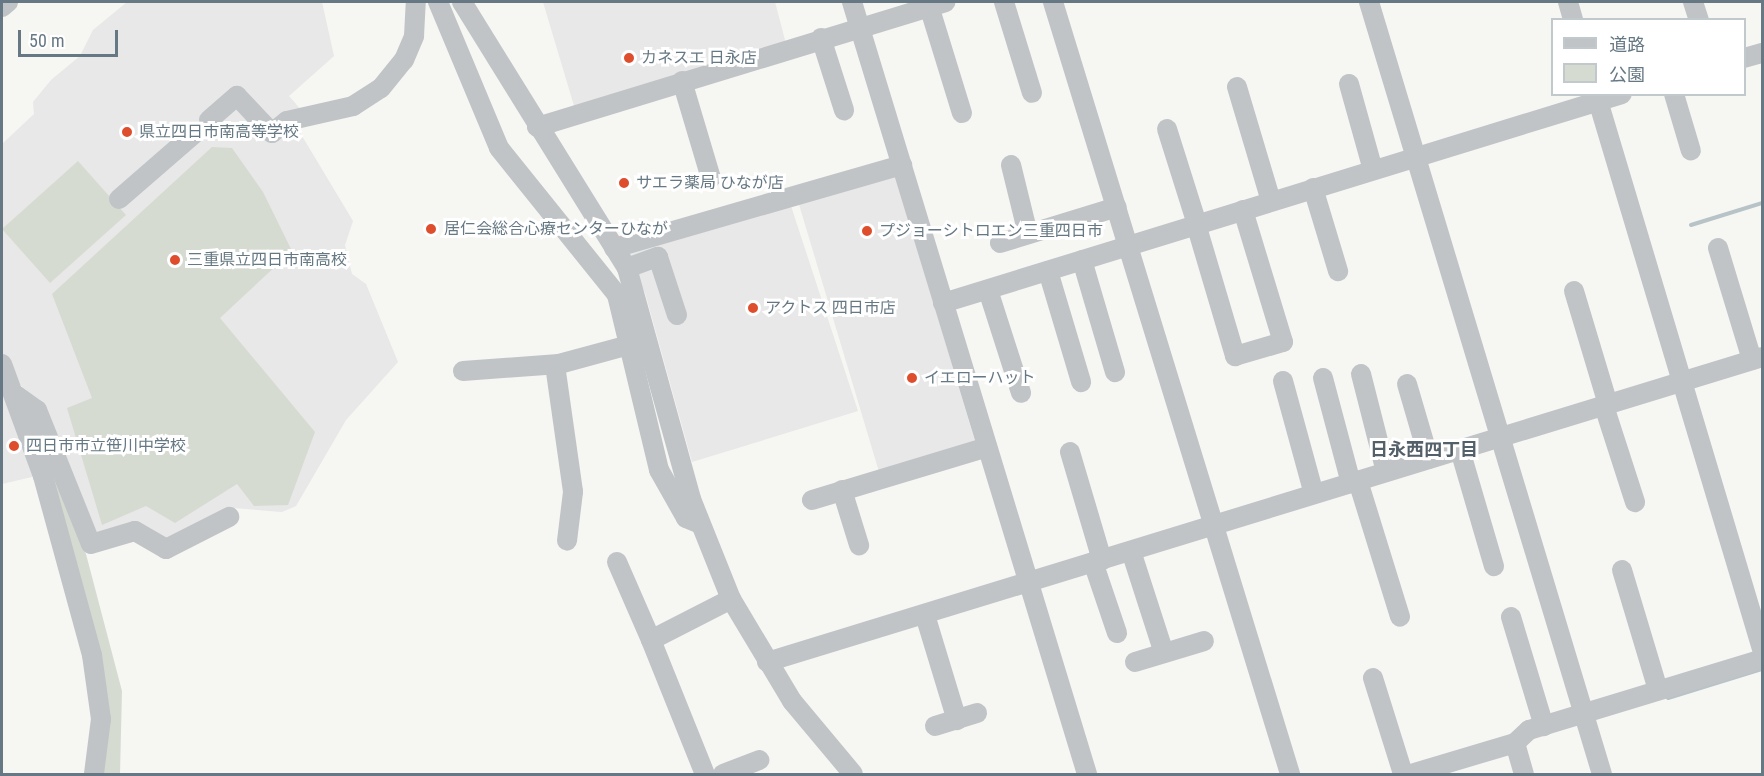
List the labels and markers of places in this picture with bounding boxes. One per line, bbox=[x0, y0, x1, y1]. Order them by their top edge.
place label: カネスエ 日永店 bbox=[641, 48, 757, 68]
marker: カネスエ 日永店 bbox=[622, 51, 636, 65]
place label: 県立四日市南高等学校 bbox=[139, 122, 299, 142]
marker: 県立四日市南高等学校 bbox=[120, 125, 134, 139]
place label: サエラ薬局 ひなが店 bbox=[636, 173, 784, 193]
marker: サエラ薬局 ひなが店 bbox=[617, 176, 631, 190]
place label: 居仁会総合心療センターひなが bbox=[444, 219, 668, 239]
marker: 居仁会総合心療センターひなが bbox=[422, 220, 440, 238]
place label: プジョーシトロエン三重四日市 bbox=[879, 221, 1103, 241]
marker: プジョーシトロエン三重四日市 bbox=[860, 224, 874, 238]
place label: 三重県立四日市南高校 bbox=[187, 250, 347, 270]
marker: 三重県立四日市南高校 bbox=[168, 253, 182, 267]
place label: アクトス 四日市店 bbox=[765, 298, 897, 318]
marker: アクトス 四日市店 bbox=[746, 301, 760, 315]
place label: イエローハット bbox=[924, 368, 1036, 388]
marker: イエローハット bbox=[905, 371, 919, 385]
place label: 四日市市立笹川中学校 bbox=[26, 436, 186, 456]
marker: 四日市市立笹川中学校 bbox=[7, 439, 21, 453]

